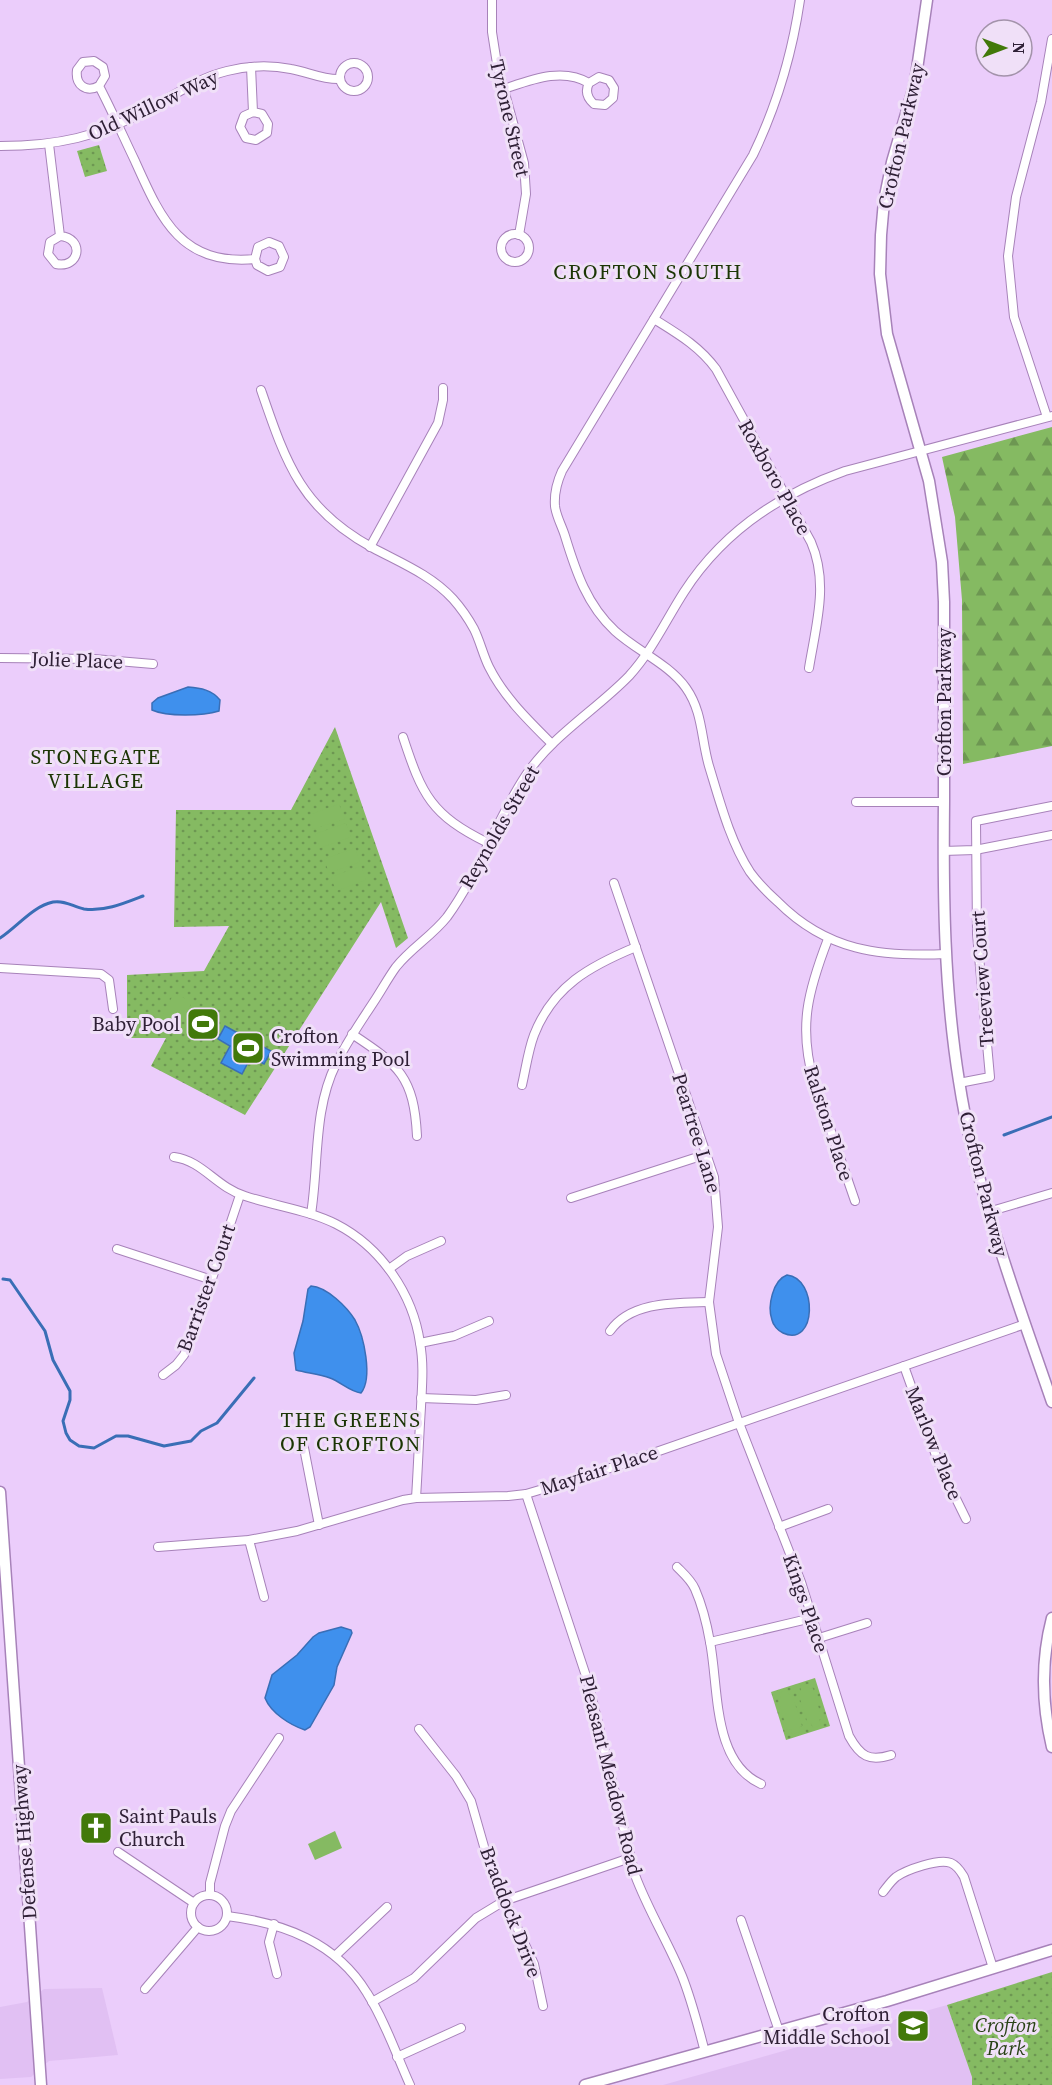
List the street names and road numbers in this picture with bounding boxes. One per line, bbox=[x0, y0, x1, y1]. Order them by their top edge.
street label: Tyrone Street bbox=[483, 57, 537, 180]
street label: Crofton Parkway bbox=[871, 60, 932, 212]
street label: Old Willow Way bbox=[83, 62, 223, 147]
street label: Roxboro Place bbox=[732, 414, 818, 540]
street label: Crofton Parkway bbox=[930, 627, 958, 776]
street label: Jolie Place bbox=[29, 644, 124, 676]
street label: Reynolds Street bbox=[452, 760, 546, 894]
street label: Treeview Court bbox=[963, 910, 1001, 1048]
street label: Ralston Place bbox=[797, 1062, 861, 1184]
street label: Peartree Lane bbox=[665, 1069, 729, 1197]
street label: Crofton Parkway bbox=[952, 1108, 1016, 1260]
street label: Barrister Court bbox=[170, 1220, 242, 1356]
street label: Marlow Place bbox=[898, 1382, 970, 1504]
street label: Mayfair Place bbox=[537, 1438, 661, 1502]
street label: Kings Place bbox=[776, 1550, 836, 1656]
street label: Pleasant Meadow Road bbox=[573, 1672, 650, 1879]
street label: Defense Highway bbox=[5, 1763, 43, 1920]
street label: Braddock Drive bbox=[473, 1843, 549, 1981]

